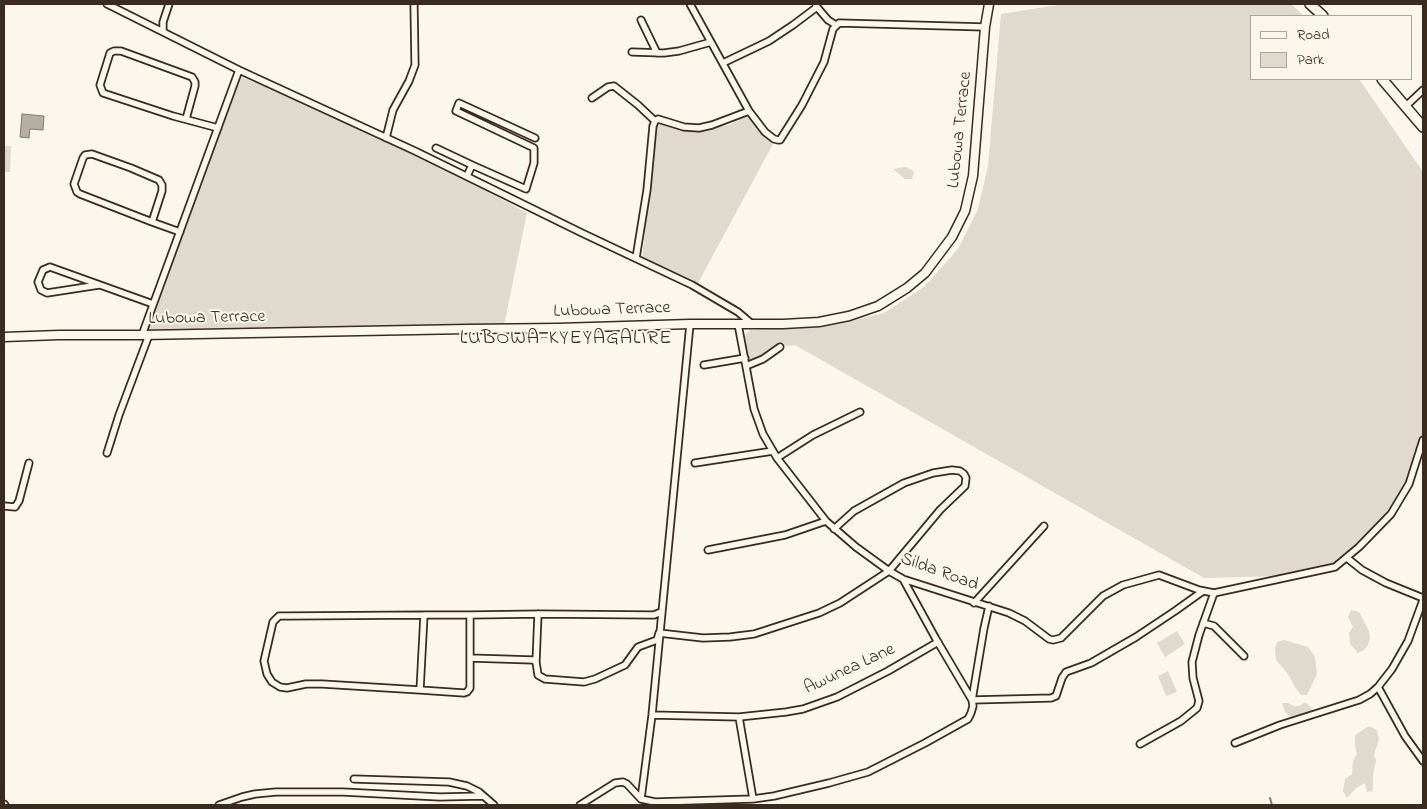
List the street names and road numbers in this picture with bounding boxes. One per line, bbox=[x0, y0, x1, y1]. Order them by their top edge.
street label: Lubowa Terrace bbox=[944, 71, 978, 189]
street label: Lubowa Terrace bbox=[553, 298, 671, 324]
street label: Lubowa Terrace bbox=[148, 307, 266, 331]
street label: Silda Road bbox=[897, 549, 981, 597]
street label: Awunea Lane bbox=[801, 640, 899, 700]

